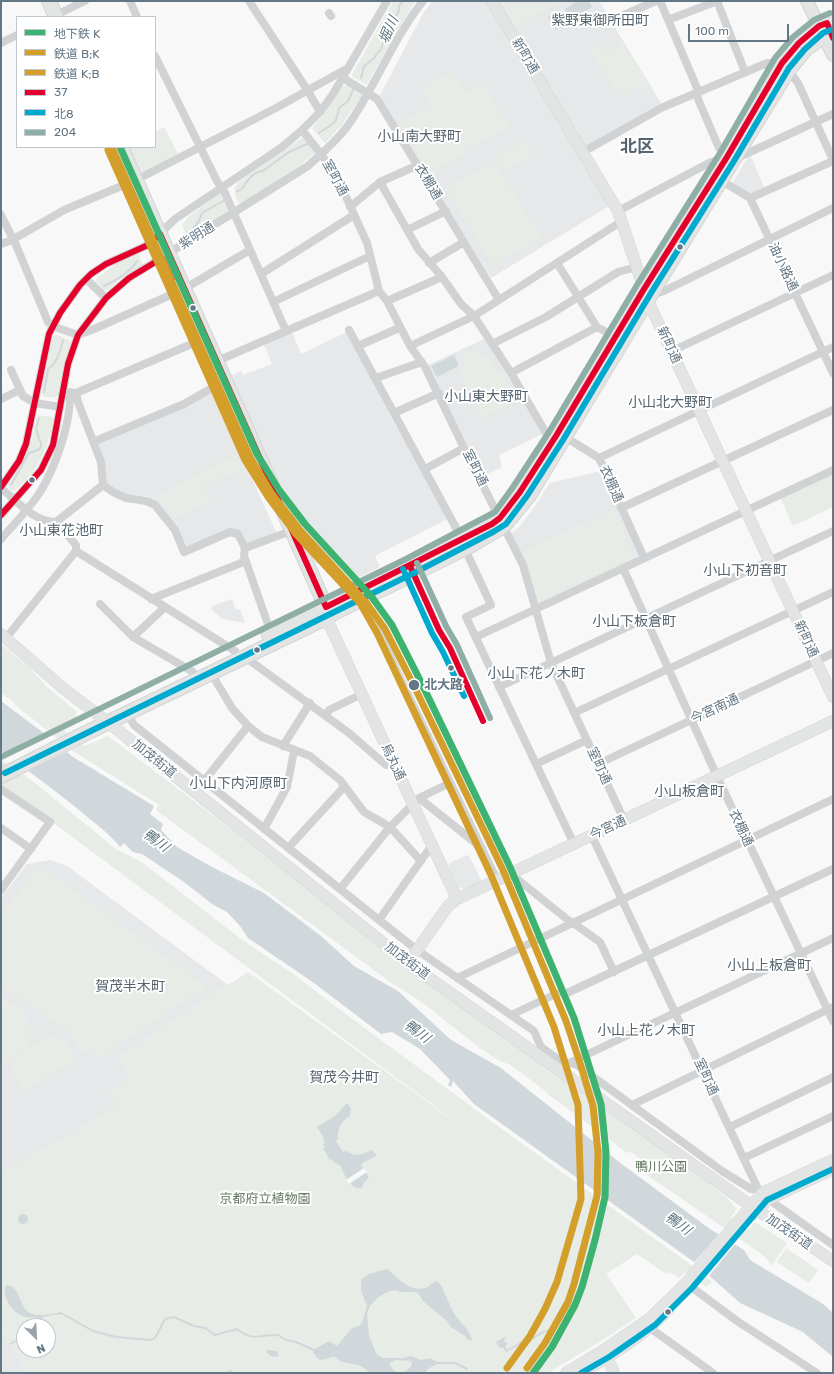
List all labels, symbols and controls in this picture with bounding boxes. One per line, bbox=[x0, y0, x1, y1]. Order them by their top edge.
district label: 紫野東御所田町 bbox=[551, 13, 649, 29]
water label: 堀川 bbox=[376, 14, 402, 46]
legend bbox=[16, 16, 156, 148]
scale bar bbox=[690, 16, 791, 42]
text: 100 m bbox=[695, 24, 729, 38]
text: 地下鉄 K bbox=[54, 27, 100, 41]
street label: 新町通 bbox=[508, 35, 542, 77]
text: 鉄道 B;K bbox=[54, 47, 99, 61]
text: 鉄道 K;B bbox=[54, 67, 99, 81]
text: 37 bbox=[54, 85, 67, 99]
text: 北8 bbox=[54, 107, 74, 121]
text: 204 bbox=[54, 125, 76, 139]
district label: 小山南大野町 bbox=[377, 129, 461, 145]
district label: 北区 bbox=[620, 137, 654, 157]
street label: 室町通 bbox=[319, 157, 351, 199]
street label: 衣棚通 bbox=[411, 161, 445, 203]
street label: 紫明通 bbox=[176, 219, 218, 253]
street label: 油小路通 bbox=[765, 240, 801, 294]
unlabelled marker bbox=[675, 242, 685, 252]
unlabelled marker bbox=[188, 303, 198, 313]
street label: 新町通 bbox=[654, 324, 684, 366]
district label: 小山東大野町 bbox=[444, 389, 528, 405]
district label: 小山北大野町 bbox=[628, 395, 712, 411]
street label: 室町通 bbox=[459, 447, 491, 489]
street label: 衣棚通 bbox=[596, 463, 626, 505]
unlabelled marker bbox=[27, 475, 37, 485]
district label: 小山東花池町 bbox=[19, 523, 103, 539]
district label: 小山下初音町 bbox=[703, 563, 787, 579]
district label: 小山下板倉町 bbox=[592, 614, 676, 630]
street label: 新町通 bbox=[791, 618, 821, 660]
unlabelled marker bbox=[252, 645, 262, 655]
unlabelled marker bbox=[446, 663, 456, 673]
district label: 小山下花ノ木町 bbox=[487, 666, 585, 682]
place label: 北大路 bbox=[424, 677, 463, 693]
marker: 北大路 bbox=[407, 678, 421, 692]
street label: 今宮南通 bbox=[688, 691, 742, 727]
street label: 加茂街道 bbox=[129, 737, 179, 781]
street label: 烏丸通 bbox=[378, 741, 408, 783]
street label: 室町通 bbox=[584, 745, 614, 787]
district label: 小山下内河原町 bbox=[189, 776, 287, 792]
district label: 小山板倉町 bbox=[654, 784, 724, 800]
street label: 衣棚通 bbox=[726, 807, 756, 849]
street label: 今宮通 bbox=[587, 813, 629, 843]
water label: 鴨川 bbox=[140, 826, 172, 856]
street label: 加茂街道 bbox=[382, 939, 432, 983]
district label: 小山上板倉町 bbox=[727, 958, 811, 974]
district label: 賀茂半木町 bbox=[95, 979, 165, 995]
water label: 鴨川 bbox=[401, 1017, 433, 1047]
district label: 小山上花ノ木町 bbox=[597, 1023, 695, 1039]
street label: 室町通 bbox=[691, 1056, 721, 1098]
district label: 賀茂今井町 bbox=[309, 1070, 379, 1086]
park label: 鴨川公園 bbox=[635, 1159, 687, 1175]
park label: 京都府立植物園 bbox=[220, 1191, 310, 1207]
water label: 鴨川 bbox=[662, 1209, 694, 1239]
street label: 加茂街道 bbox=[763, 1211, 815, 1253]
unlabelled marker bbox=[663, 1307, 673, 1317]
north arrow bbox=[16, 1318, 56, 1358]
text: N bbox=[34, 1341, 47, 1356]

